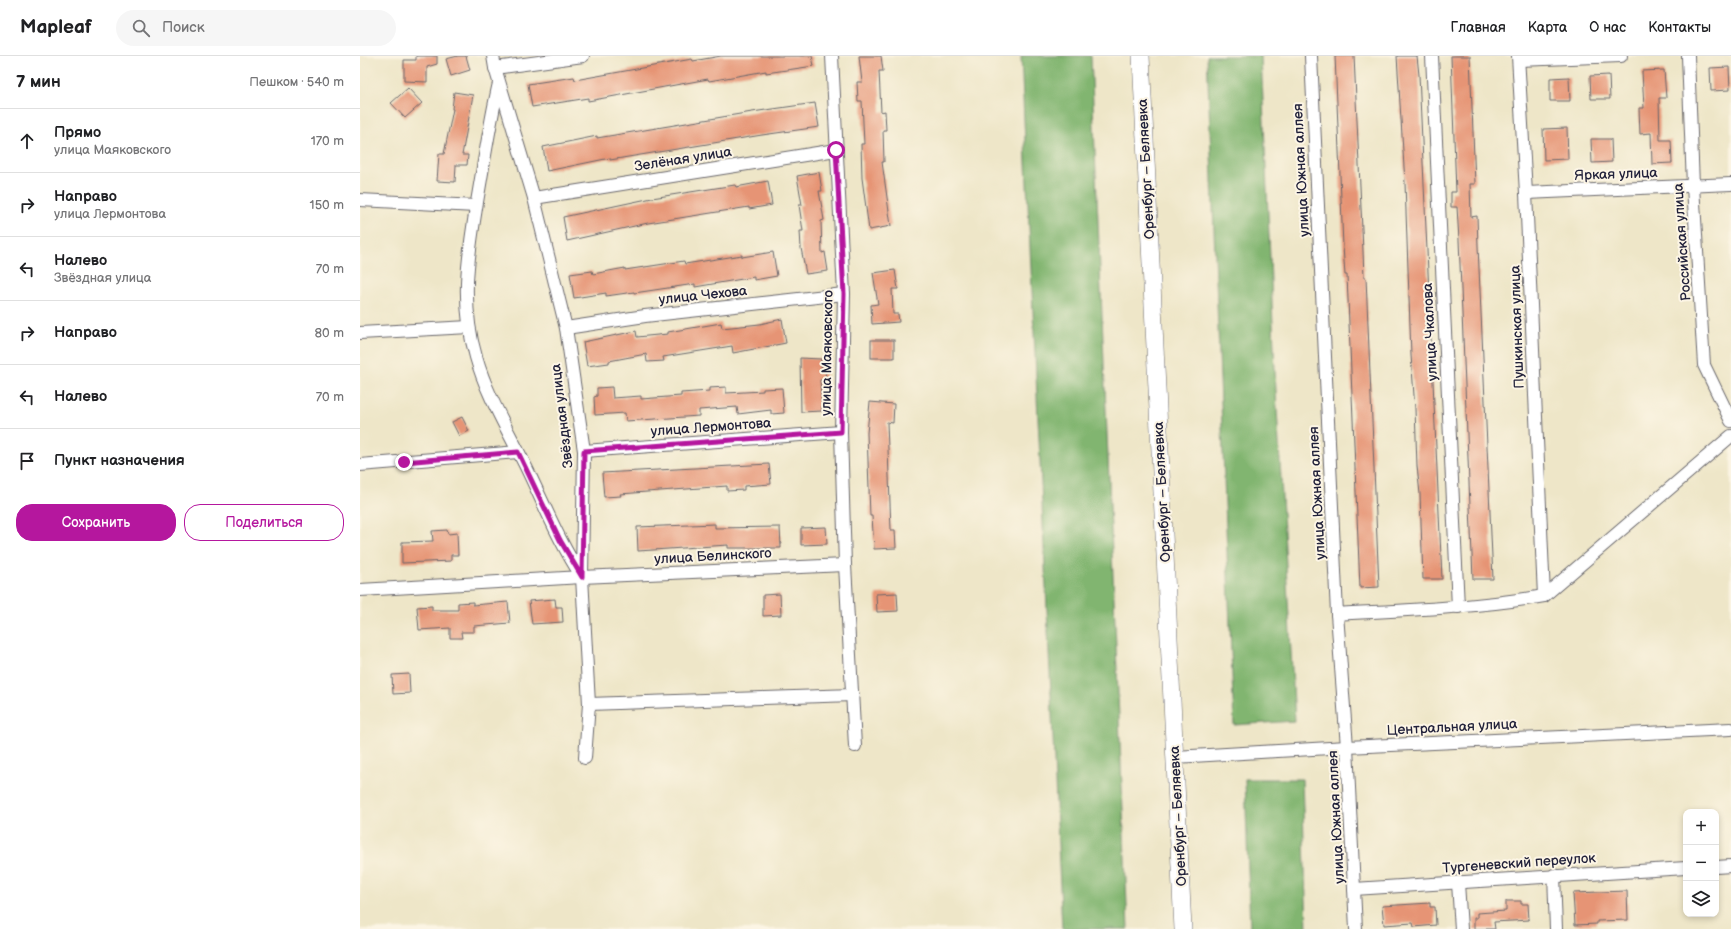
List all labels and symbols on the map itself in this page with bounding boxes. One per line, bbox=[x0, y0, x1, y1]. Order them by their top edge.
street label: Оренбург – Беляевка bbox=[1134, 98, 1158, 240]
street label: улица Южная аллея bbox=[1289, 103, 1313, 237]
route start bbox=[827, 141, 845, 159]
street label: Зелёная улица bbox=[633, 143, 734, 175]
street label: Яркая улица bbox=[1574, 164, 1659, 184]
street label: Российская улица bbox=[1669, 182, 1695, 302]
street label: Пушкинская улица bbox=[1506, 264, 1528, 389]
street label: улица Чехова bbox=[658, 282, 749, 308]
street label: улица Чкалова bbox=[1419, 282, 1441, 381]
street label: улица Маяковского bbox=[817, 290, 837, 416]
street label: Звёздная улица bbox=[547, 362, 577, 469]
street label: улица Лермонтова bbox=[650, 414, 773, 440]
street label: Оренбург – Беляевка bbox=[1150, 421, 1174, 563]
street label: улица Южная аллея bbox=[1305, 426, 1329, 560]
route end bbox=[395, 453, 413, 471]
street label: улица Белинского bbox=[654, 544, 772, 568]
street label: Центральная улица bbox=[1386, 715, 1518, 739]
street label: Оренбург – Беляевка bbox=[1166, 745, 1190, 887]
street label: улица Южная аллея bbox=[1324, 750, 1348, 884]
street label: Тургеневский переулок bbox=[1442, 849, 1597, 877]

